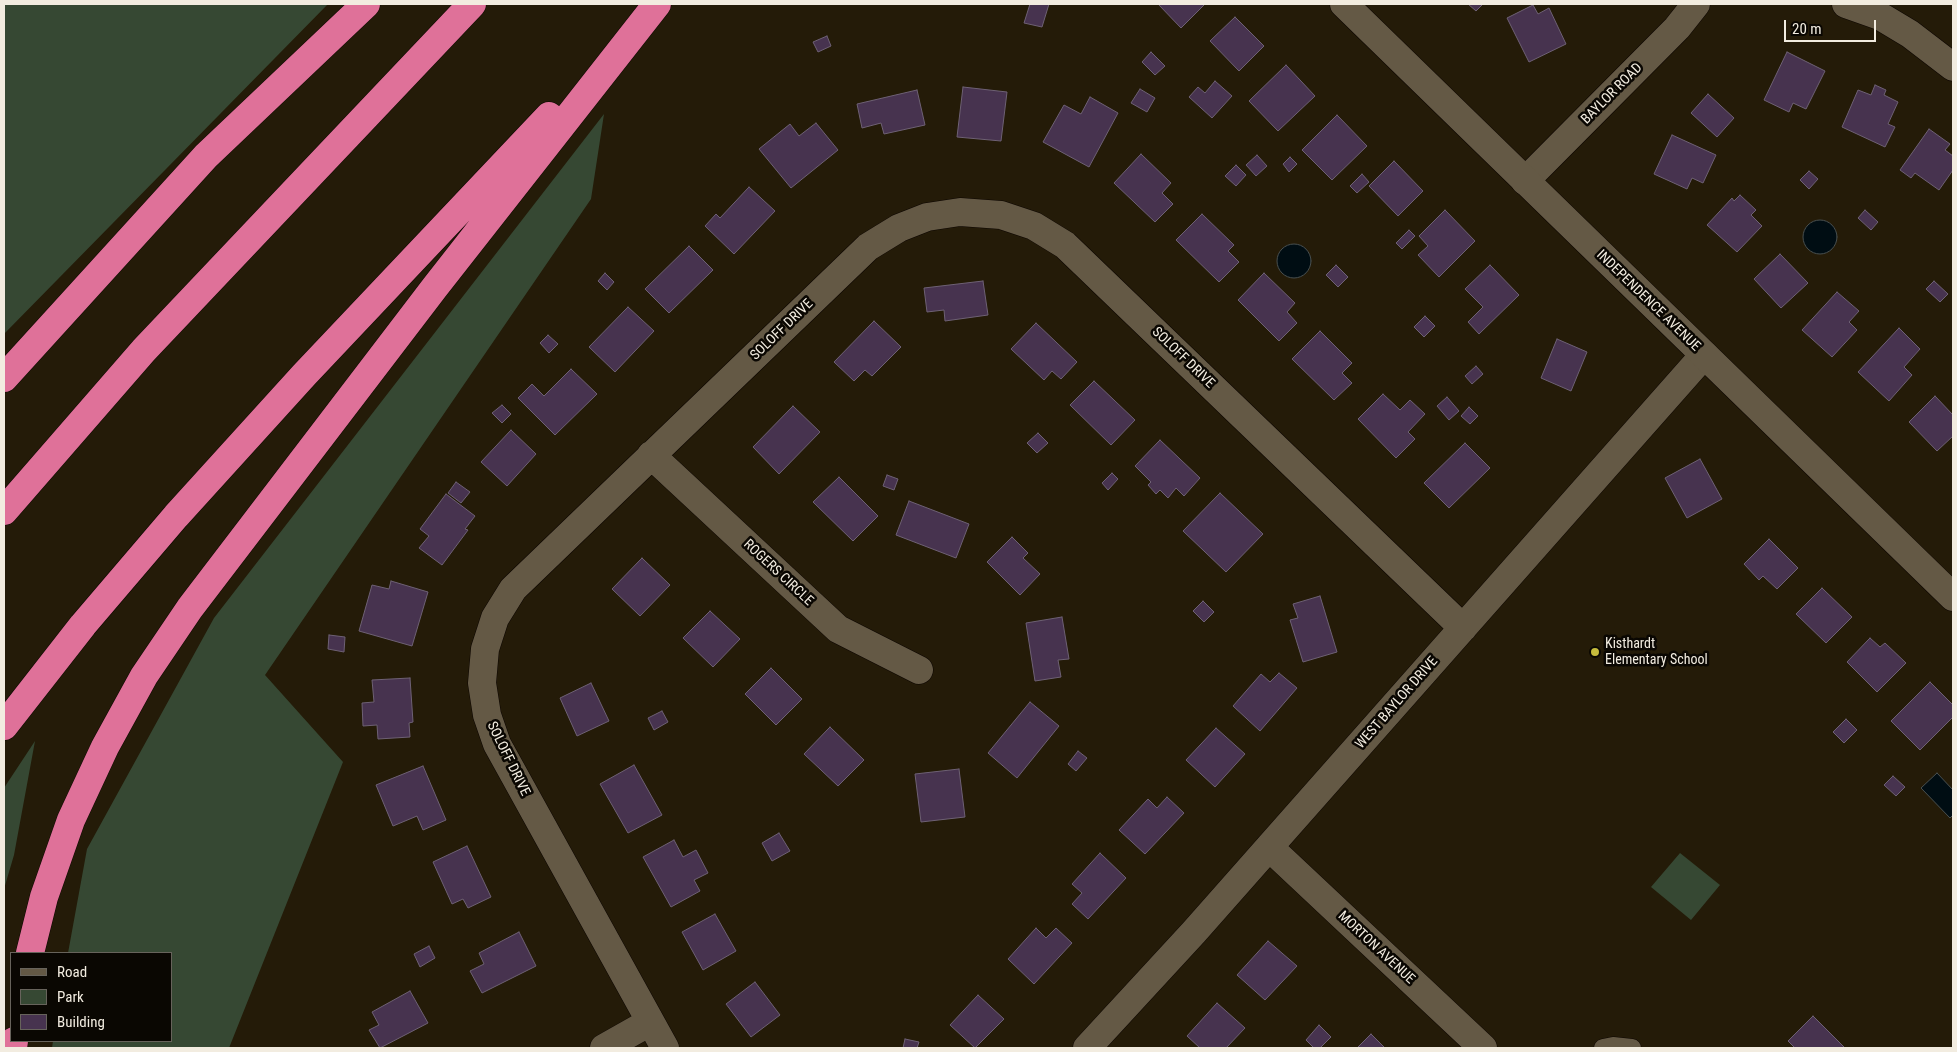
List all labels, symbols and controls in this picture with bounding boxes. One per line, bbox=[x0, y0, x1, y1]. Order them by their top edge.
scale bar bbox=[1787, 10, 1880, 42]
text: 20 m bbox=[1792, 20, 1822, 38]
street label: BAYLOR ROAD bbox=[1578, 60, 1646, 128]
street label: INDEPENDENCE AVENUE bbox=[1593, 247, 1703, 355]
street label: SOLOFF DRIVE bbox=[747, 296, 817, 364]
street label: SOLOFF DRIVE bbox=[1148, 324, 1218, 392]
street label: ROGERS CIRCLE bbox=[740, 536, 816, 610]
place label: Kisthardt Elementary School bbox=[1605, 636, 1708, 669]
marker: Kisthardt Elementary School bbox=[1589, 646, 1601, 658]
street label: WEST BAYLOR DRIVE bbox=[1352, 653, 1442, 753]
street label: SOLOFF DRIVE bbox=[483, 719, 533, 799]
street label: MORTON AVENUE bbox=[1334, 908, 1418, 988]
legend bbox=[10, 952, 172, 1042]
text: Road bbox=[57, 963, 87, 981]
text: Park bbox=[57, 988, 84, 1006]
text: Building bbox=[57, 1013, 105, 1031]

